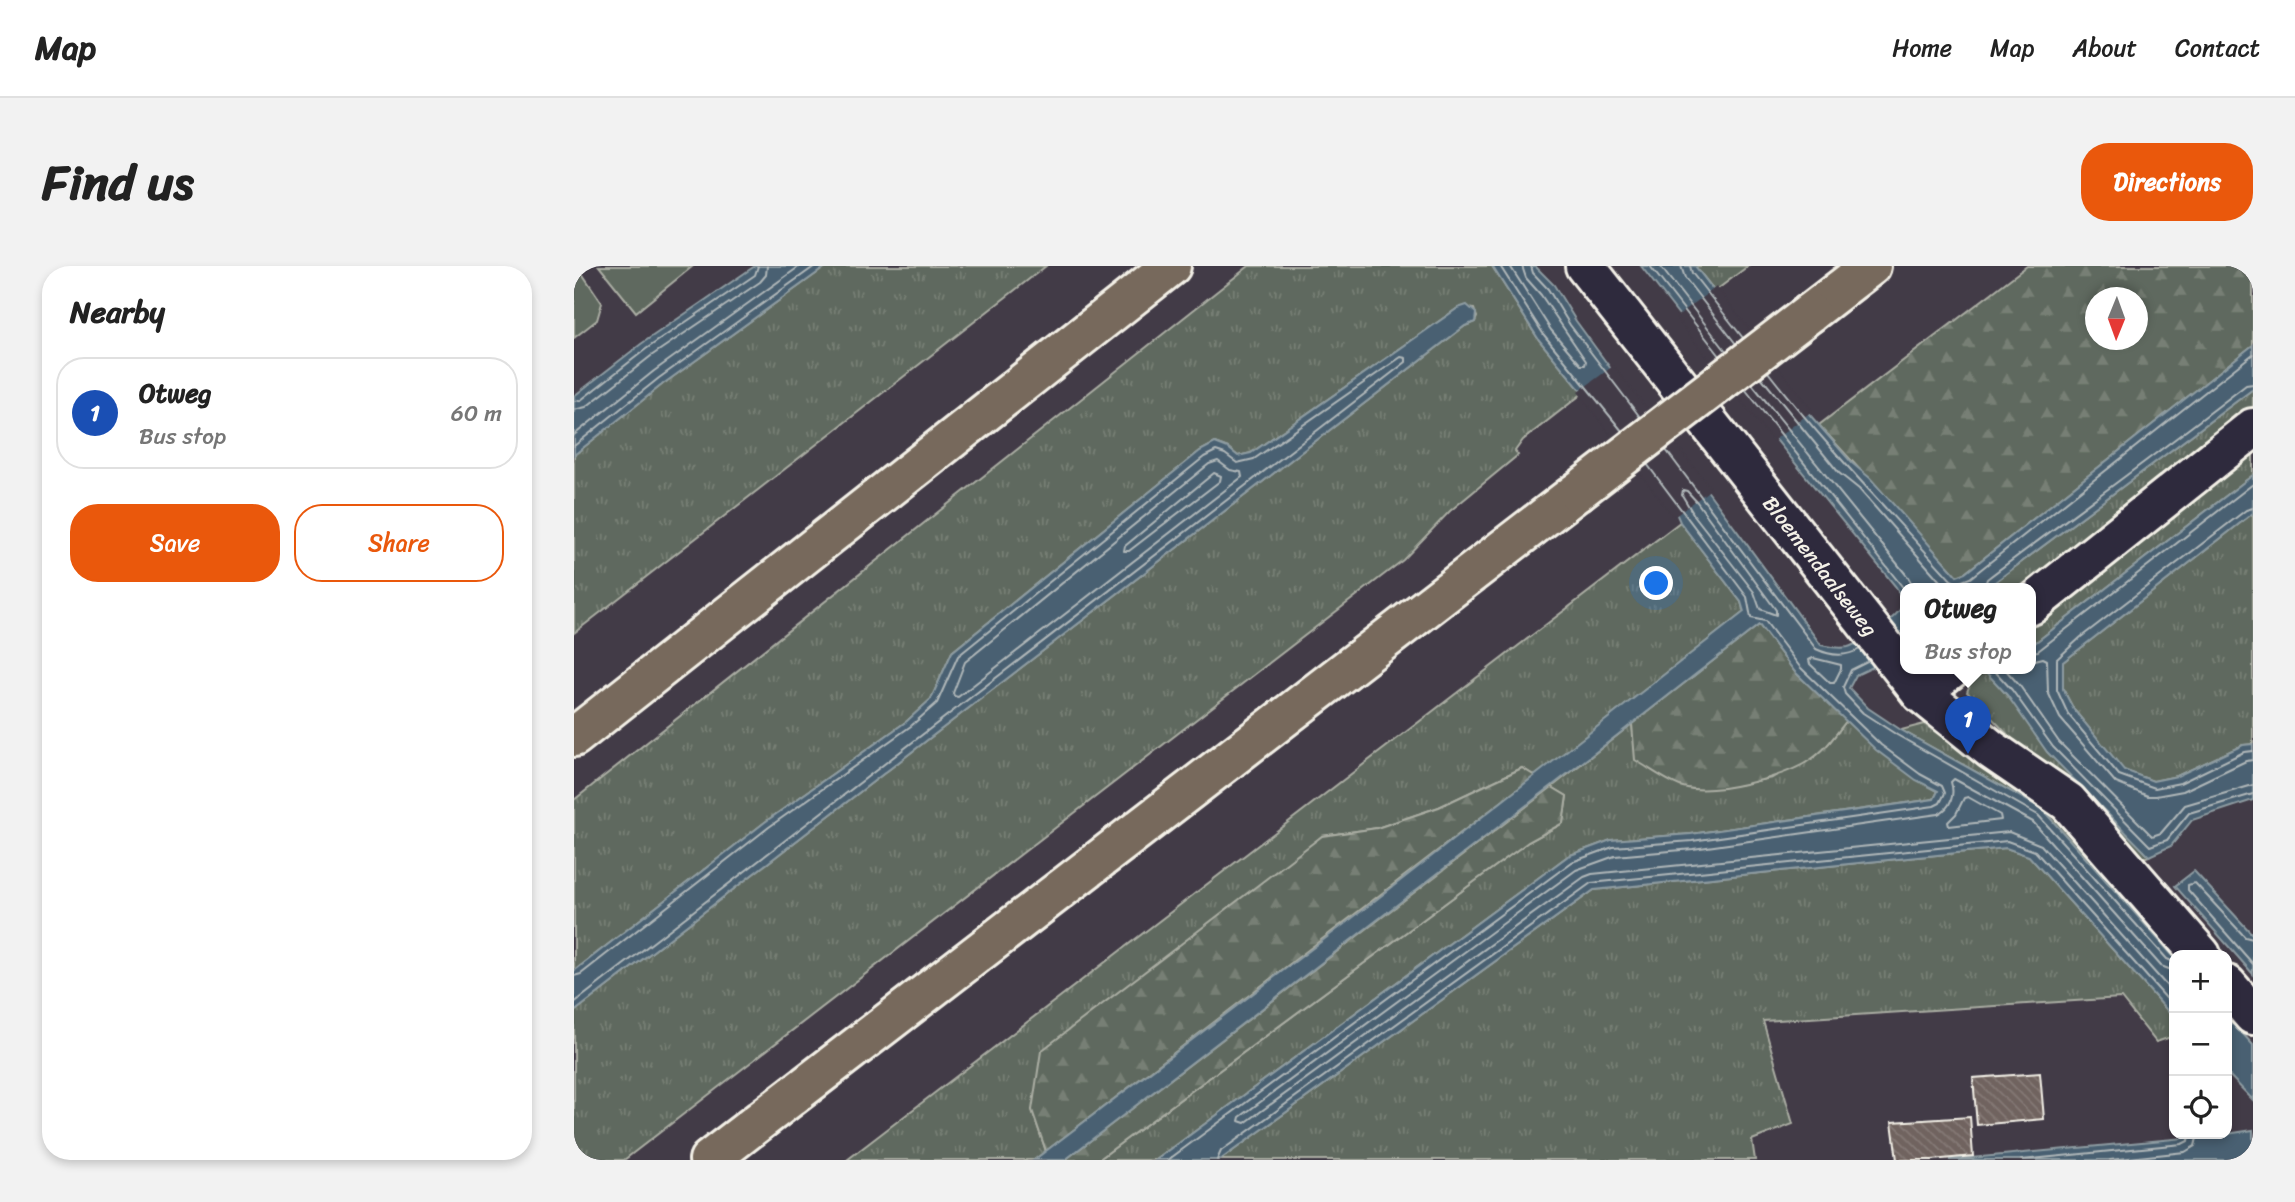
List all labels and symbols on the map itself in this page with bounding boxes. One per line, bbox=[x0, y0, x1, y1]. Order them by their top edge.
north arrow bbox=[2085, 287, 2148, 350]
street label: Bloemendaalseweg bbox=[1752, 487, 1888, 645]
your location bbox=[1639, 566, 1673, 600]
pin: 1 bbox=[1945, 696, 1991, 754]

